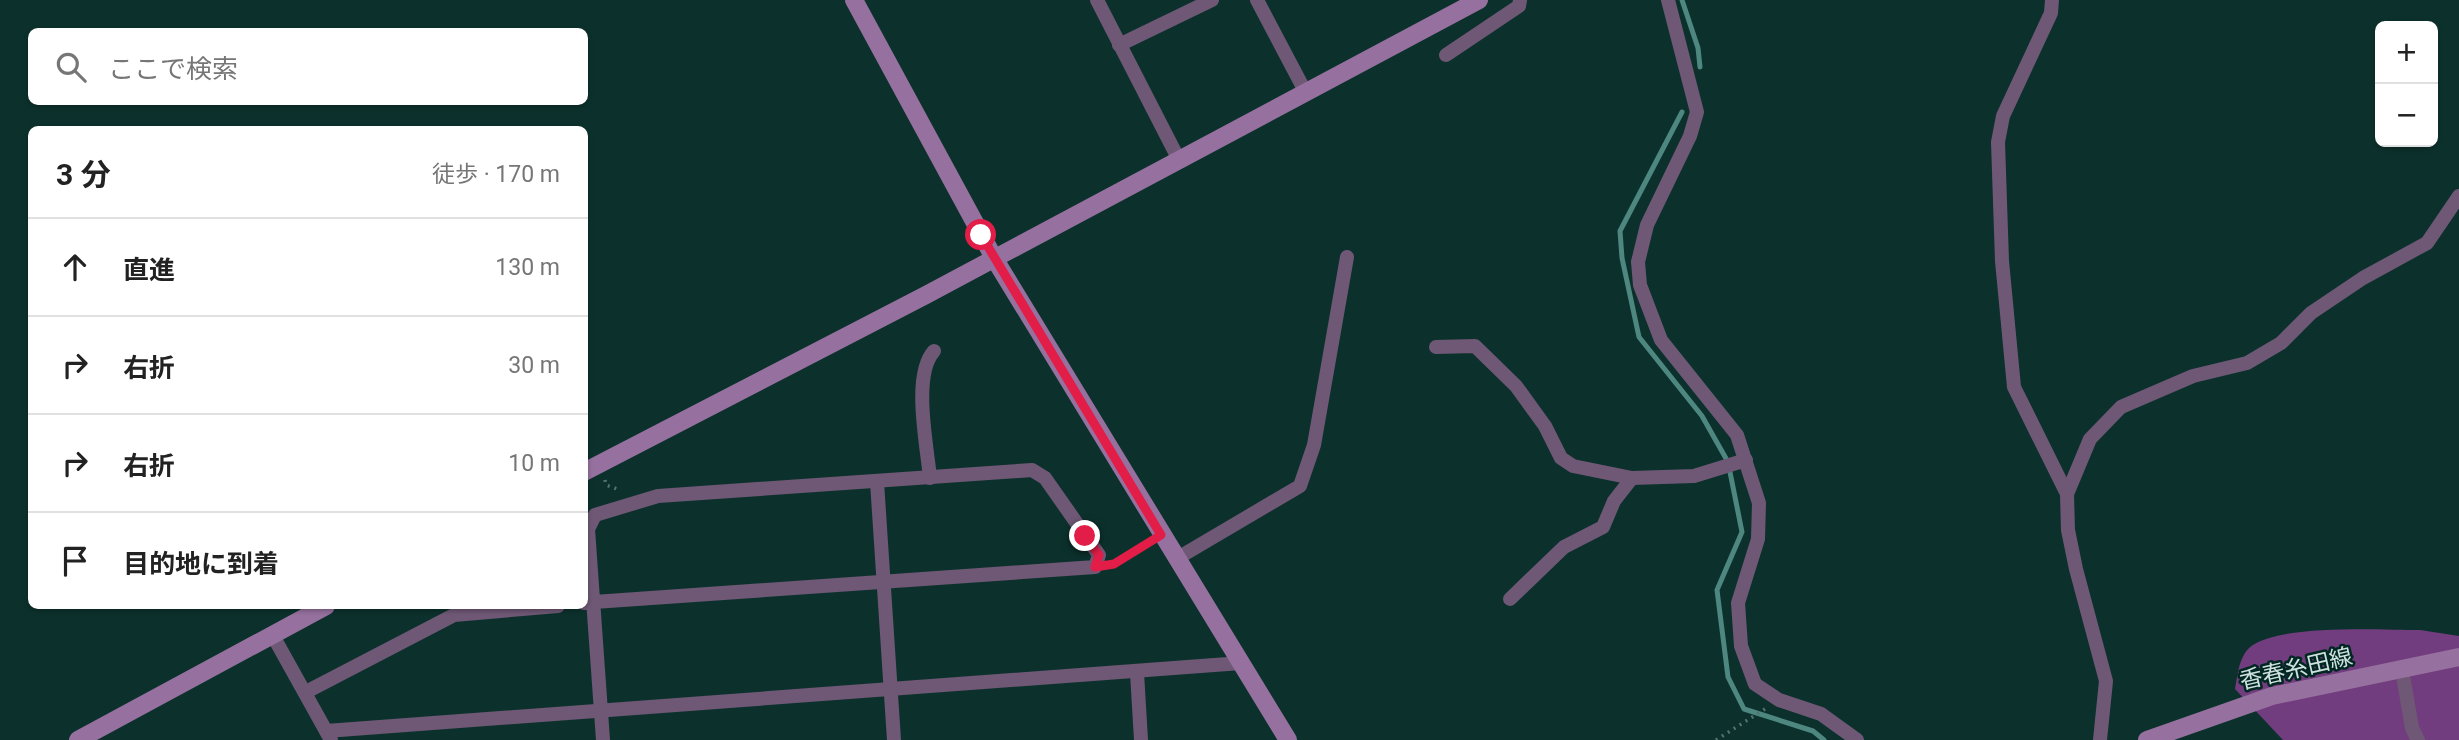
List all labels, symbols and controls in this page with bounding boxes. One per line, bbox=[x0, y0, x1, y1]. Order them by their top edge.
map controls bbox=[2375, 21, 2438, 147]
button: + bbox=[2375, 21, 2438, 84]
search box bbox=[28, 28, 588, 105]
icon: search bbox=[52, 48, 90, 86]
text: ここで検索 bbox=[108, 54, 238, 84]
button: − bbox=[2375, 84, 2438, 147]
text: 3 分 bbox=[56, 157, 111, 192]
text: 徒歩 · 170 m bbox=[432, 161, 560, 188]
route start bbox=[965, 219, 996, 250]
icon: ahead bbox=[56, 248, 94, 286]
text: 130 m bbox=[495, 254, 560, 281]
text: 直進 bbox=[123, 255, 175, 285]
icon: right bbox=[56, 346, 94, 384]
text: 30 m bbox=[508, 352, 560, 379]
text: 右折 bbox=[123, 353, 175, 383]
icon: right bbox=[56, 444, 94, 482]
text: 10 m bbox=[508, 450, 560, 477]
text: 右折 bbox=[123, 451, 175, 481]
route end bbox=[1069, 520, 1100, 551]
icon: arrive bbox=[56, 542, 94, 580]
text: 目的地に到着 bbox=[123, 549, 279, 579]
street label: 香春糸田線 bbox=[2237, 643, 2355, 695]

